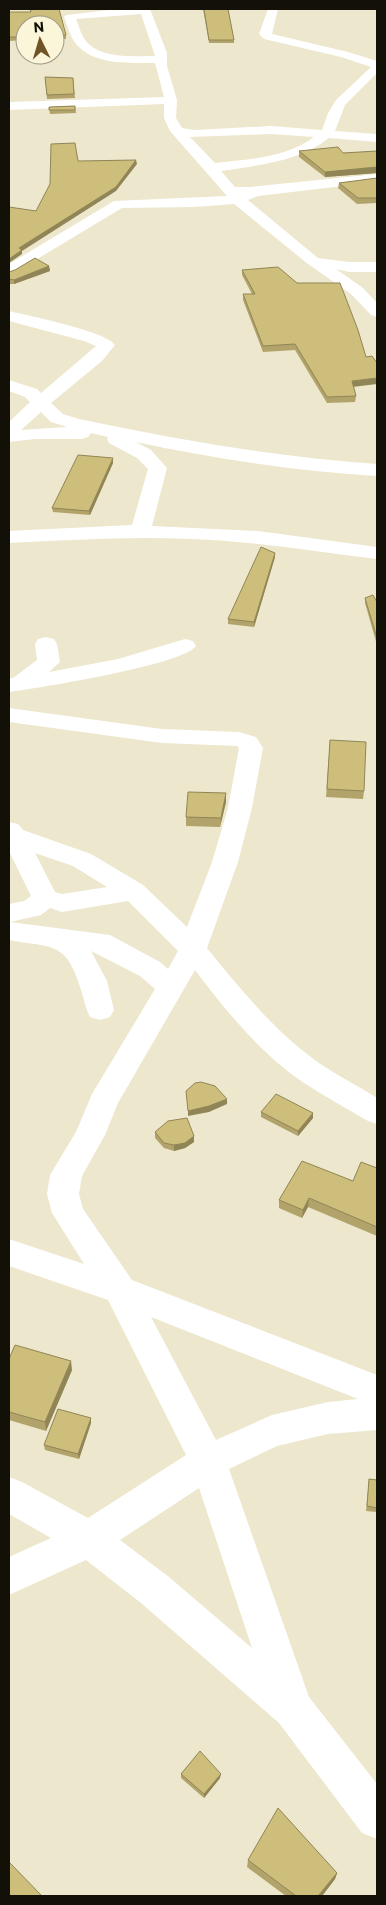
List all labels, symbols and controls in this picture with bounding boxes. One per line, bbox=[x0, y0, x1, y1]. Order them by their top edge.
north arrow bbox=[15, 15, 65, 65]
text: N bbox=[33, 18, 45, 35]

